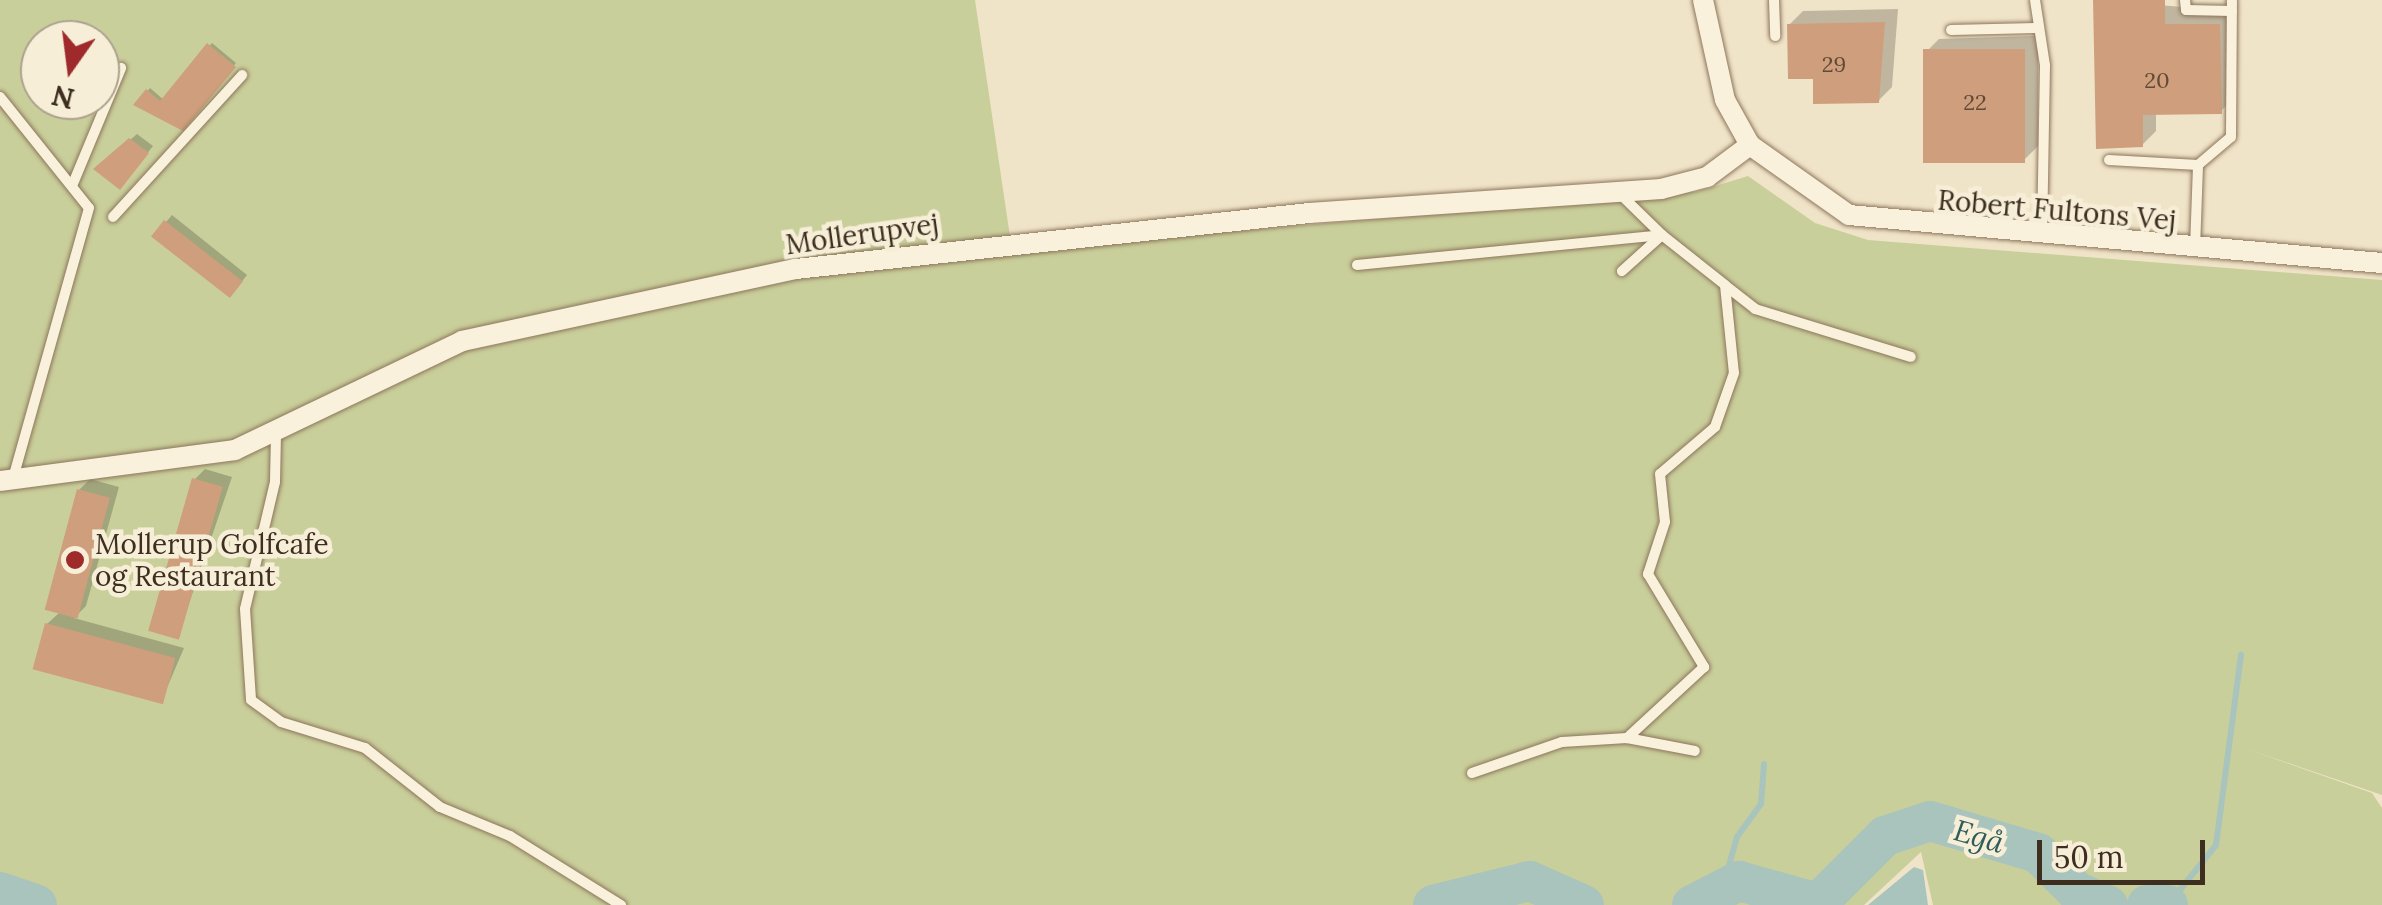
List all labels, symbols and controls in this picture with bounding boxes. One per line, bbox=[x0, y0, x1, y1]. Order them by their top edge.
north arrow bbox=[20, 20, 120, 120]
house number: 29 bbox=[1822, 52, 1846, 78]
house number: 20 bbox=[2144, 68, 2170, 94]
text: N bbox=[48, 77, 78, 117]
house number: 22 bbox=[1963, 90, 1987, 116]
street label: Robert Fultons Vej bbox=[1936, 183, 2178, 237]
street label: Mollerupvej bbox=[783, 207, 941, 261]
place label: Mollerup Golfcafe og Restaurant bbox=[95, 527, 329, 593]
marker: Mollerup Golfcafe og Restaurant bbox=[64, 549, 86, 571]
water label: Egå bbox=[1950, 812, 2008, 860]
scale bar bbox=[2042, 820, 2210, 882]
text: 50 m bbox=[2054, 838, 2124, 876]

